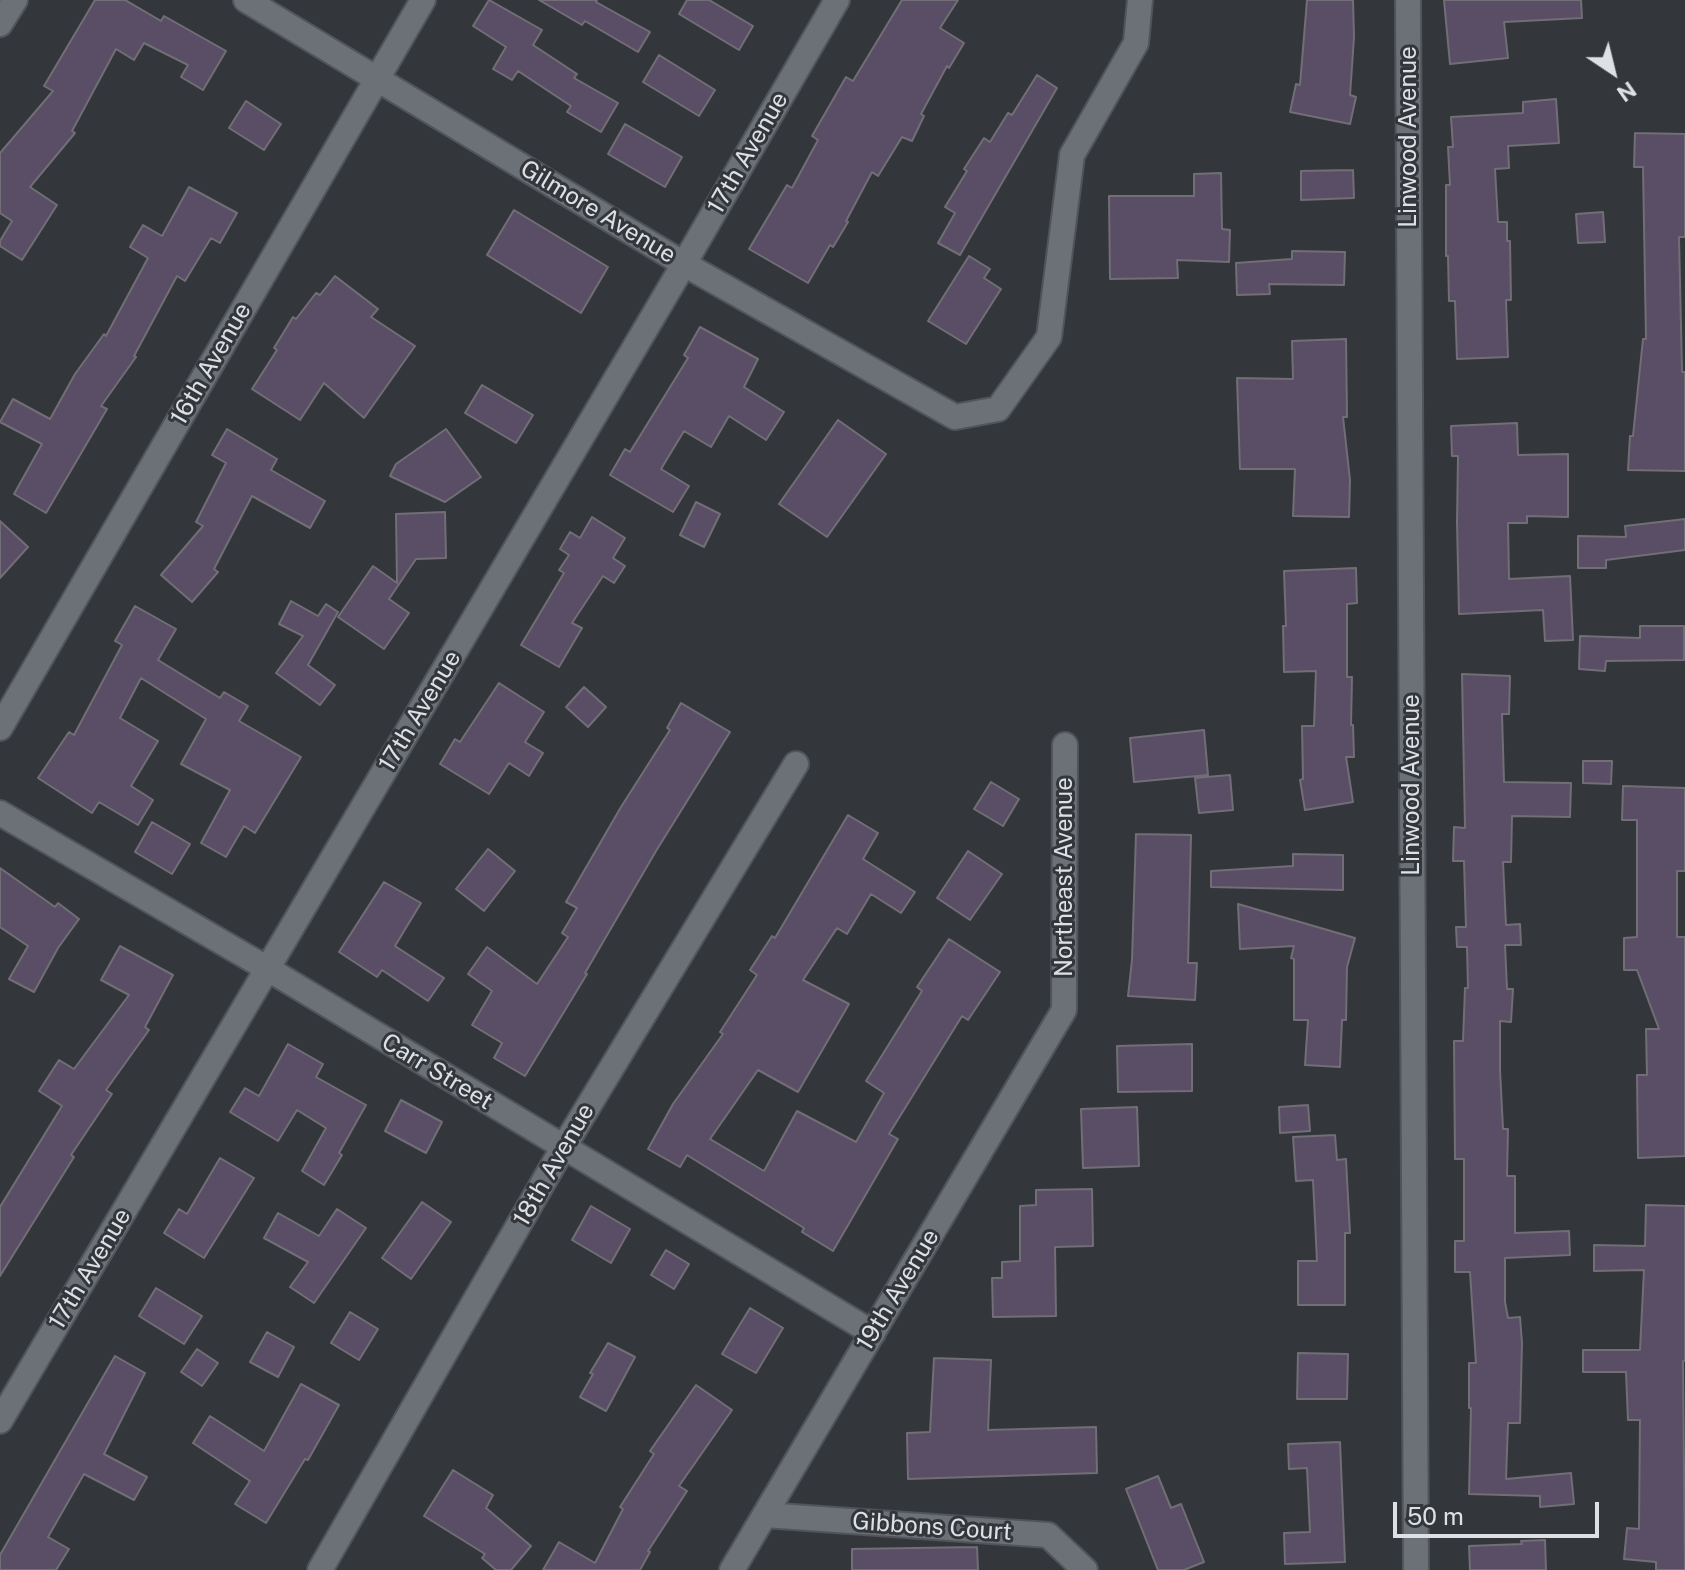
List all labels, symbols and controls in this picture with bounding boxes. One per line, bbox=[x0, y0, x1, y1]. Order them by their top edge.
north arrow bbox=[1573, 32, 1653, 112]
street label: Linwood Avenue bbox=[1395, 46, 1423, 228]
text: N bbox=[1612, 76, 1641, 107]
street label: 17th Avenue bbox=[702, 87, 794, 219]
street label: Gilmore Avenue bbox=[515, 154, 681, 270]
street label: 16th Avenue bbox=[164, 298, 258, 430]
street label: 17th Avenue bbox=[373, 645, 467, 777]
street label: Linwood Avenue bbox=[1398, 694, 1426, 876]
street label: Northeast Avenue bbox=[1051, 777, 1079, 977]
street label: Carr Street bbox=[376, 1028, 498, 1116]
street label: 18th Avenue bbox=[507, 1099, 601, 1231]
street label: 17th Avenue bbox=[43, 1203, 137, 1335]
street label: 19th Avenue bbox=[851, 1224, 945, 1356]
scale bar bbox=[1397, 1486, 1603, 1536]
text: 50 m bbox=[1407, 1502, 1464, 1530]
street label: Gibbons Court bbox=[851, 1507, 1013, 1547]

